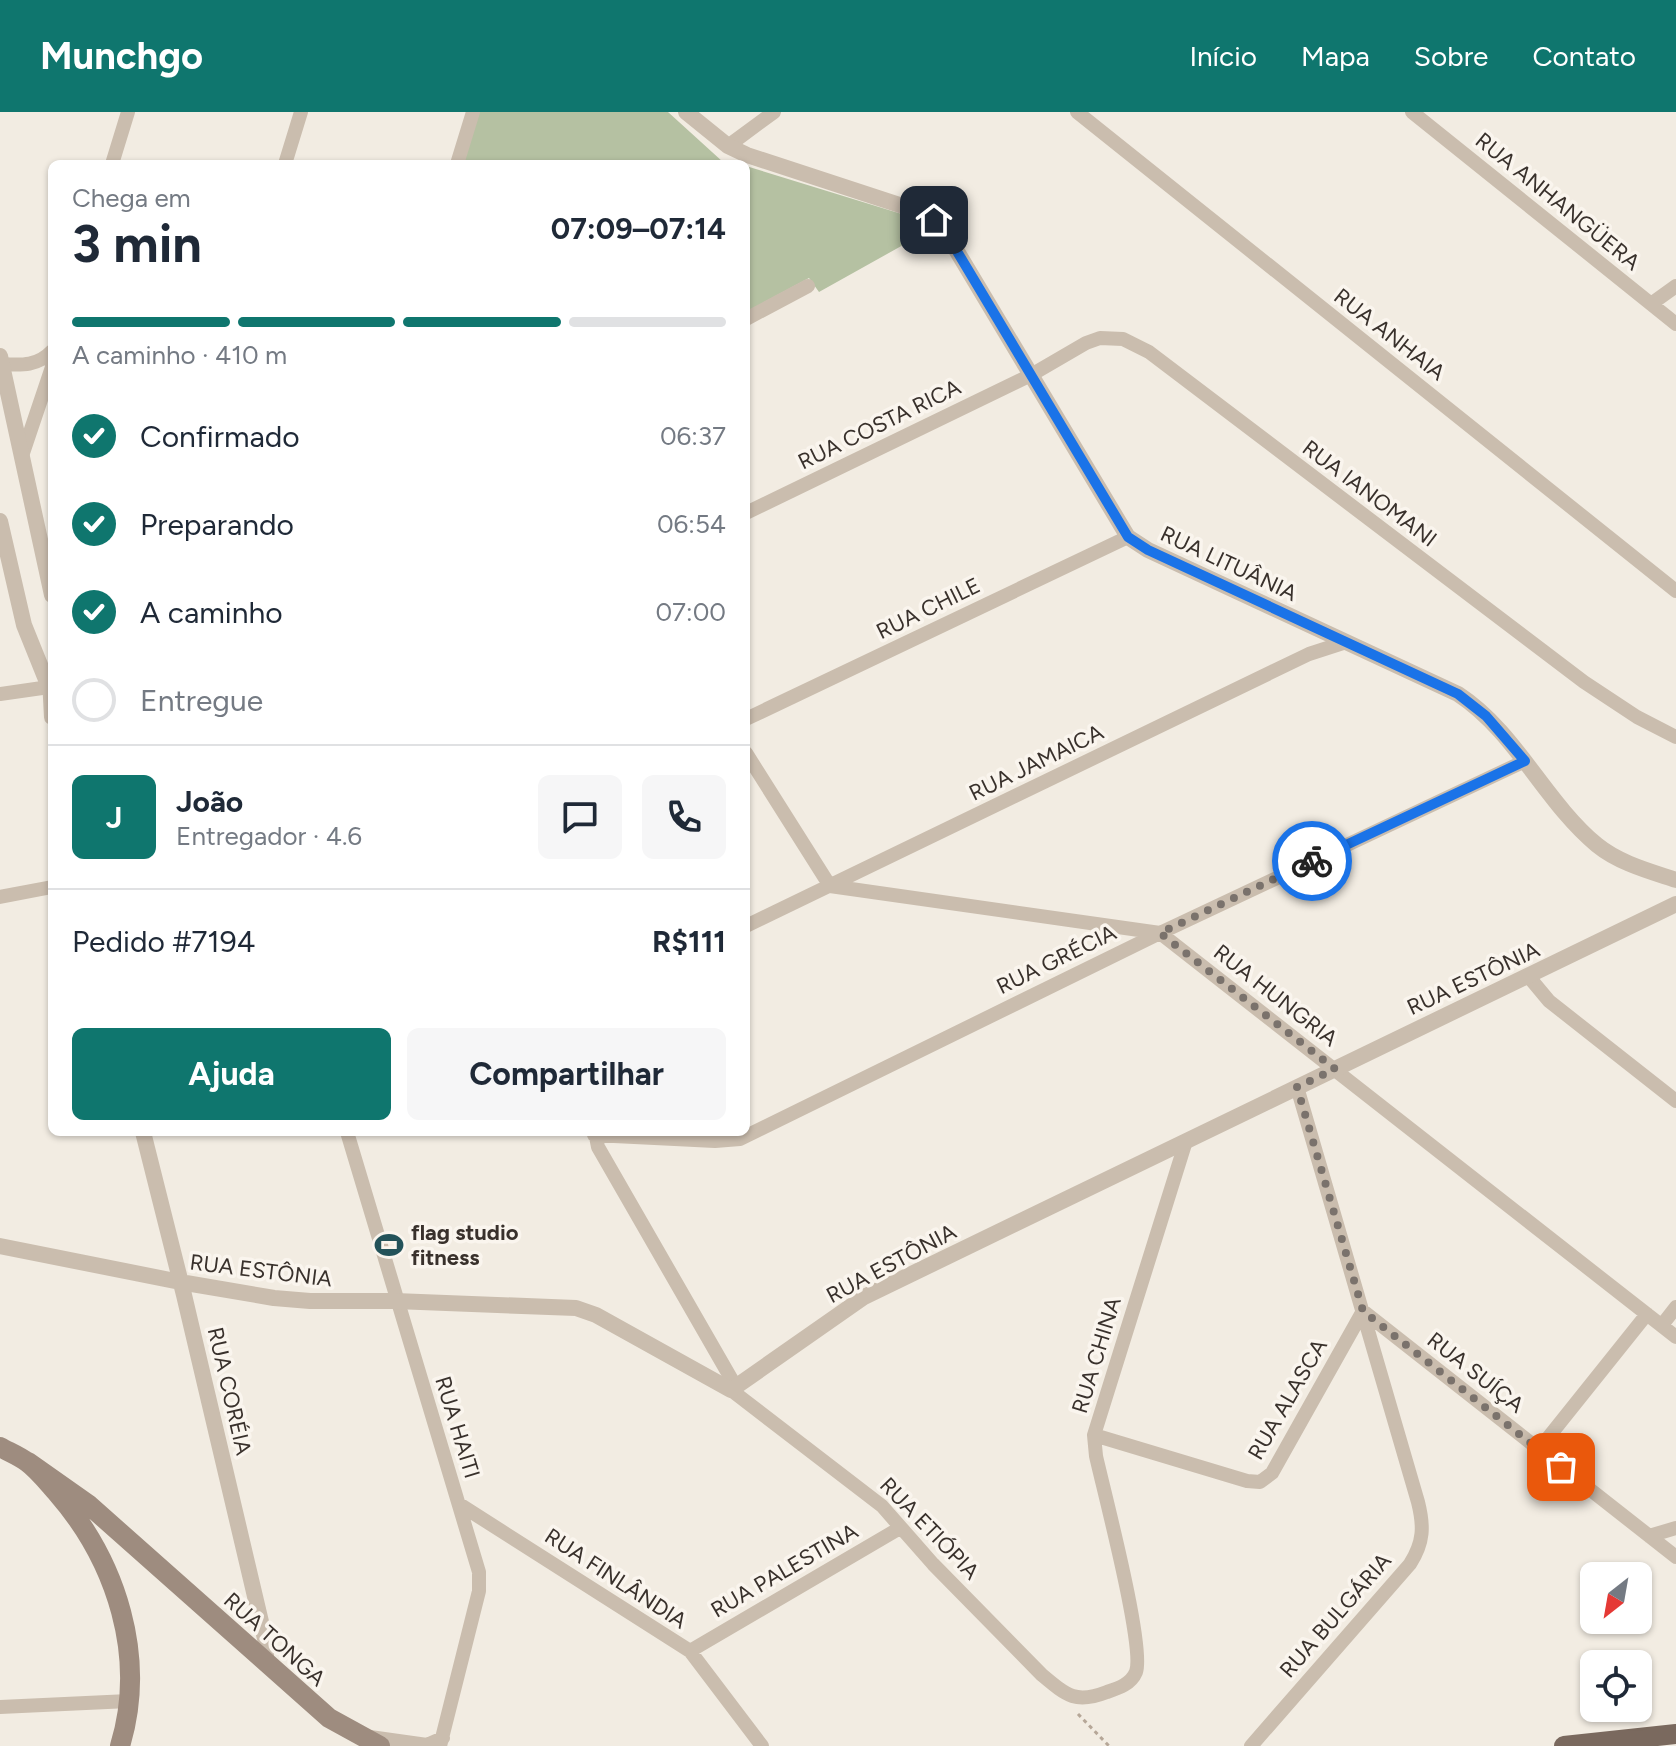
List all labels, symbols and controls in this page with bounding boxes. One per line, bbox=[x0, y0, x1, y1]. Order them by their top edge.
text: Munchgo bbox=[40, 33, 203, 79]
text: Início bbox=[1189, 39, 1257, 73]
text: Mapa bbox=[1301, 39, 1370, 73]
text: Sobre bbox=[1414, 39, 1488, 73]
text: Contato bbox=[1532, 39, 1636, 73]
street label: RUA ANHANGÜERA bbox=[1470, 127, 1646, 276]
text: Chega em bbox=[72, 182, 191, 214]
pin bbox=[900, 186, 968, 254]
icon: home bbox=[912, 198, 956, 242]
text: 07:09–07:14 bbox=[551, 210, 726, 247]
text: 3 min bbox=[72, 213, 202, 275]
street label: RUA ANHAIA bbox=[1329, 283, 1451, 386]
text: A caminho · 410 m bbox=[72, 339, 287, 371]
street label: RUA COSTA RICA bbox=[794, 373, 965, 476]
icon: check bbox=[72, 414, 116, 458]
text: Confirmado bbox=[140, 418, 300, 455]
text: 06:37 bbox=[660, 420, 726, 452]
street label: RUA IANOMANI bbox=[1297, 434, 1442, 553]
icon: check bbox=[72, 502, 116, 546]
text: Preparando bbox=[140, 506, 294, 543]
text: 06:54 bbox=[657, 508, 726, 540]
street label: RUA LITUÂNIA bbox=[1156, 520, 1301, 607]
street label: RUA CHILE bbox=[872, 572, 985, 645]
icon: check bbox=[72, 590, 116, 634]
text: A caminho bbox=[140, 594, 283, 631]
text: 07:00 bbox=[655, 596, 726, 628]
text: Entregue bbox=[140, 682, 263, 719]
street label: RUA JAMAICA bbox=[965, 718, 1108, 807]
button: chat bbox=[538, 775, 622, 859]
button: phone bbox=[642, 775, 726, 859]
text: João bbox=[176, 783, 243, 820]
text: J bbox=[106, 799, 122, 836]
text: Entregador · 4.6 bbox=[176, 820, 362, 852]
courier bbox=[1272, 821, 1352, 901]
icon: bike bbox=[1290, 839, 1334, 883]
street label: RUA GRÉCIA bbox=[992, 919, 1121, 1000]
text: Pedido #7194 bbox=[72, 923, 255, 960]
text: R$111 bbox=[652, 923, 726, 960]
street label: RUA ESTÔNIA bbox=[1403, 936, 1544, 1021]
street label: RUA HUNGRIA bbox=[1208, 939, 1343, 1052]
button: Ajuda bbox=[72, 1028, 391, 1120]
button: Compartilhar bbox=[407, 1028, 726, 1120]
street label: RUA ESTÔNIA bbox=[822, 1218, 961, 1309]
place label: flag studio fitness bbox=[411, 1219, 519, 1271]
sports icon: flag studio fitness bbox=[374, 1230, 404, 1260]
street label: RUA ESTÔNIA bbox=[188, 1248, 334, 1293]
street label: RUA CHINA bbox=[1066, 1294, 1127, 1416]
street label: RUA CORÉIA bbox=[202, 1325, 257, 1458]
street label: RUA SUÍÇA bbox=[1422, 1326, 1530, 1419]
street label: RUA ALASCA bbox=[1242, 1334, 1333, 1465]
street label: RUA HAITI bbox=[429, 1373, 486, 1481]
pin bbox=[1527, 1433, 1595, 1501]
icon: bag bbox=[1539, 1445, 1583, 1489]
street label: RUA ETIÓPIA bbox=[874, 1472, 985, 1585]
street label: RUA PALESTINA bbox=[706, 1517, 863, 1623]
street label: RUA FINLÂNDIA bbox=[540, 1522, 692, 1634]
street label: RUA BULGÁRIA bbox=[1274, 1547, 1397, 1683]
north arrow bbox=[1580, 1562, 1652, 1634]
map controls bbox=[1580, 1562, 1652, 1722]
street label: RUA TONGA bbox=[218, 1587, 331, 1692]
button: locate bbox=[1580, 1650, 1652, 1722]

